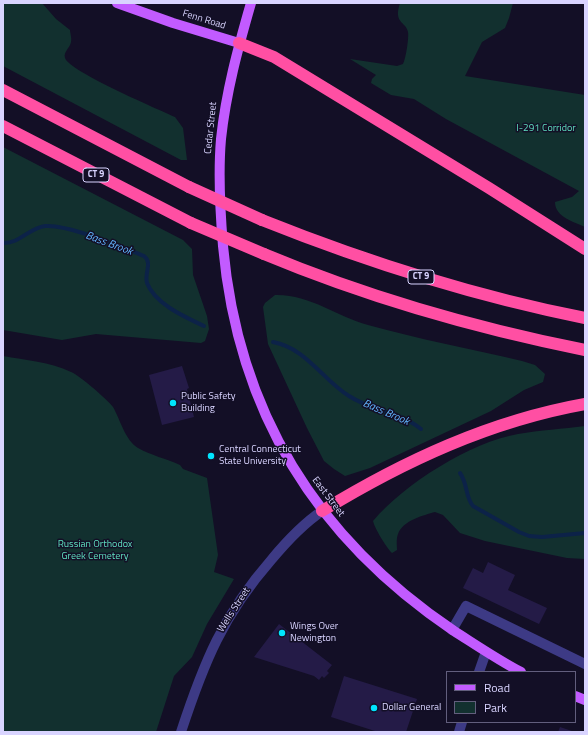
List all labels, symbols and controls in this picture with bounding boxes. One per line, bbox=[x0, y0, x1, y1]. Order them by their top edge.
street label: Fenn Road bbox=[181, 8, 227, 32]
street label: Cedar Street bbox=[202, 101, 220, 155]
park label: I-291 Corridor bbox=[516, 123, 576, 135]
road number: CT 9 bbox=[83, 168, 109, 182]
water label: Bass Brook bbox=[84, 229, 134, 259]
road number: CT 9 bbox=[408, 270, 434, 284]
place label: Public Safety Building bbox=[181, 391, 236, 414]
water label: Bass Brook bbox=[361, 397, 411, 429]
marker: Public Safety Building bbox=[168, 398, 178, 408]
place label: Central Connecticut State University bbox=[219, 444, 301, 468]
marker: Central Connecticut State University bbox=[206, 451, 216, 461]
street label: East Street bbox=[309, 475, 347, 519]
park label: Russian Orthodox Greek Cemetery bbox=[58, 539, 132, 562]
street label: Wells Street bbox=[215, 585, 253, 635]
place label: Wings Over Newington bbox=[290, 621, 338, 644]
marker: Wings Over Newington bbox=[277, 628, 287, 638]
legend bbox=[446, 671, 576, 723]
text: Road bbox=[484, 678, 510, 697]
text: Park bbox=[484, 698, 507, 717]
place label: Dollar General bbox=[382, 702, 441, 714]
marker: Dollar General bbox=[369, 703, 379, 713]

